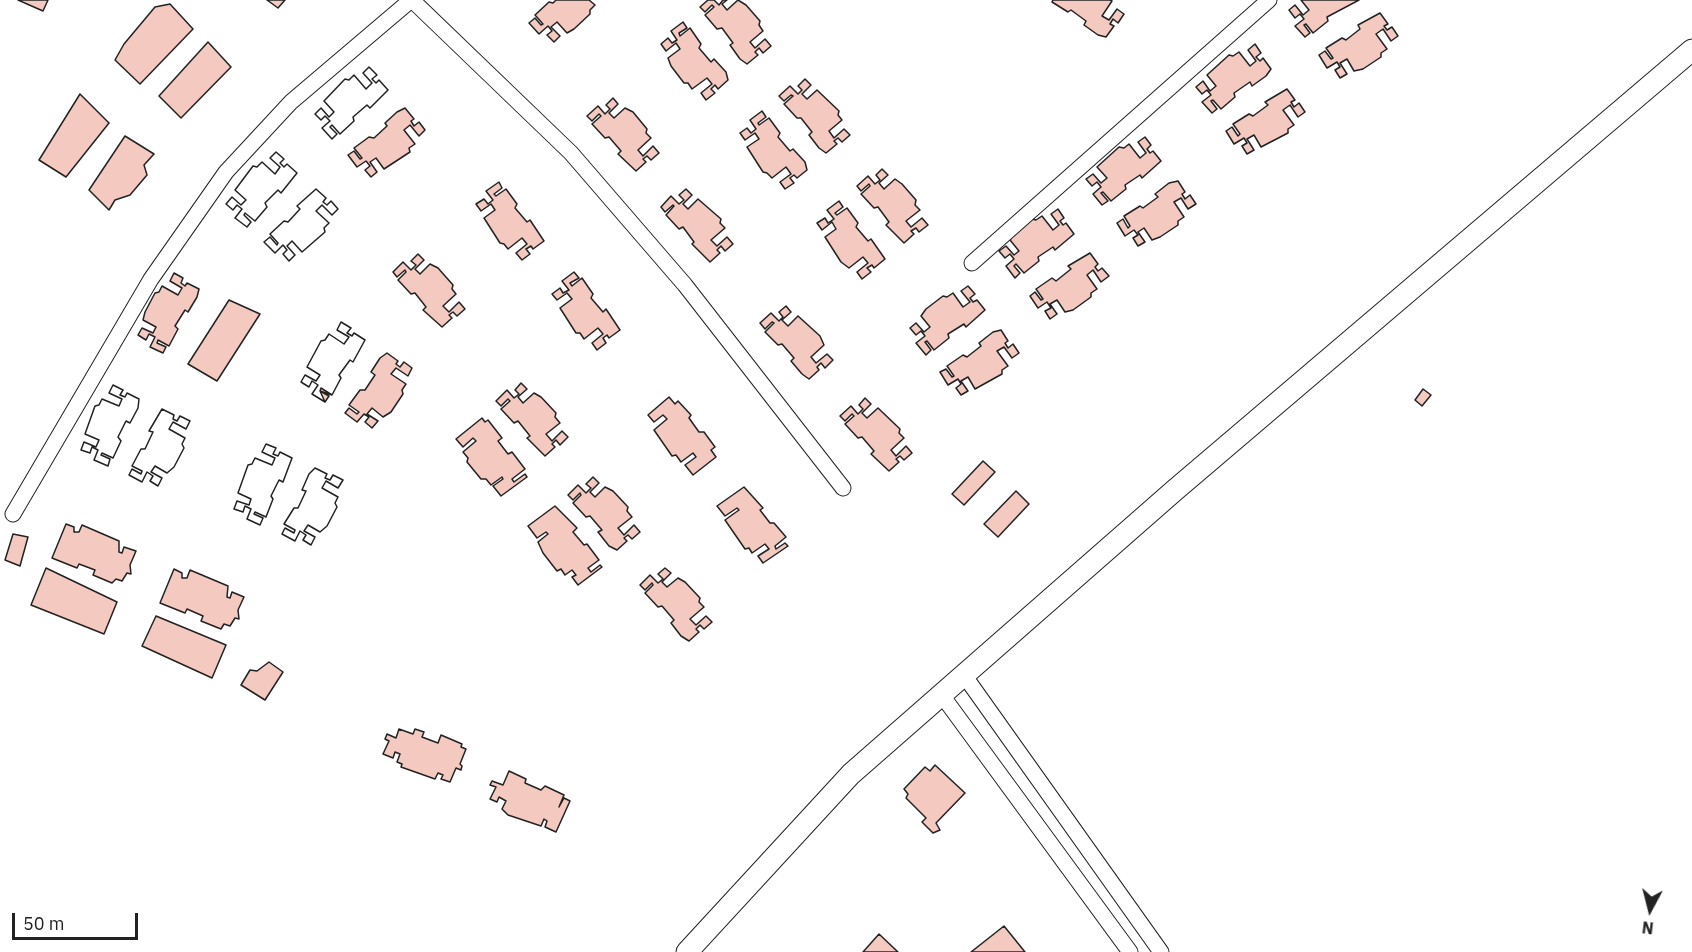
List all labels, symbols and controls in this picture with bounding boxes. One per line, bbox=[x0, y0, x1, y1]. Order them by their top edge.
north arrow bbox=[1620, 880, 1680, 940]
scale bar bbox=[15, 901, 141, 939]
text: 50 m bbox=[23, 912, 65, 935]
text: N bbox=[1641, 917, 1655, 938]

